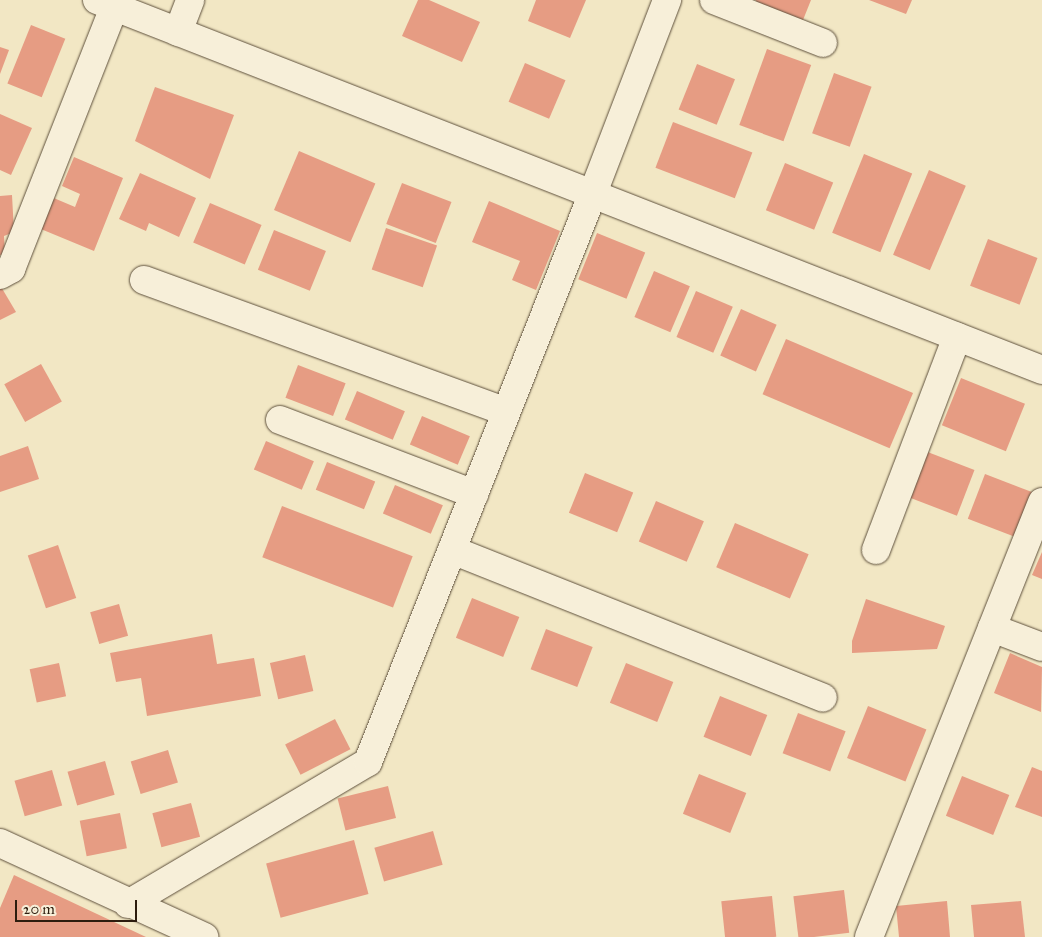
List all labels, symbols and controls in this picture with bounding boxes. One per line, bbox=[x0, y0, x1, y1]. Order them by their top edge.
scale bar bbox=[18, 890, 140, 922]
text: 20 m bbox=[23, 900, 55, 918]

